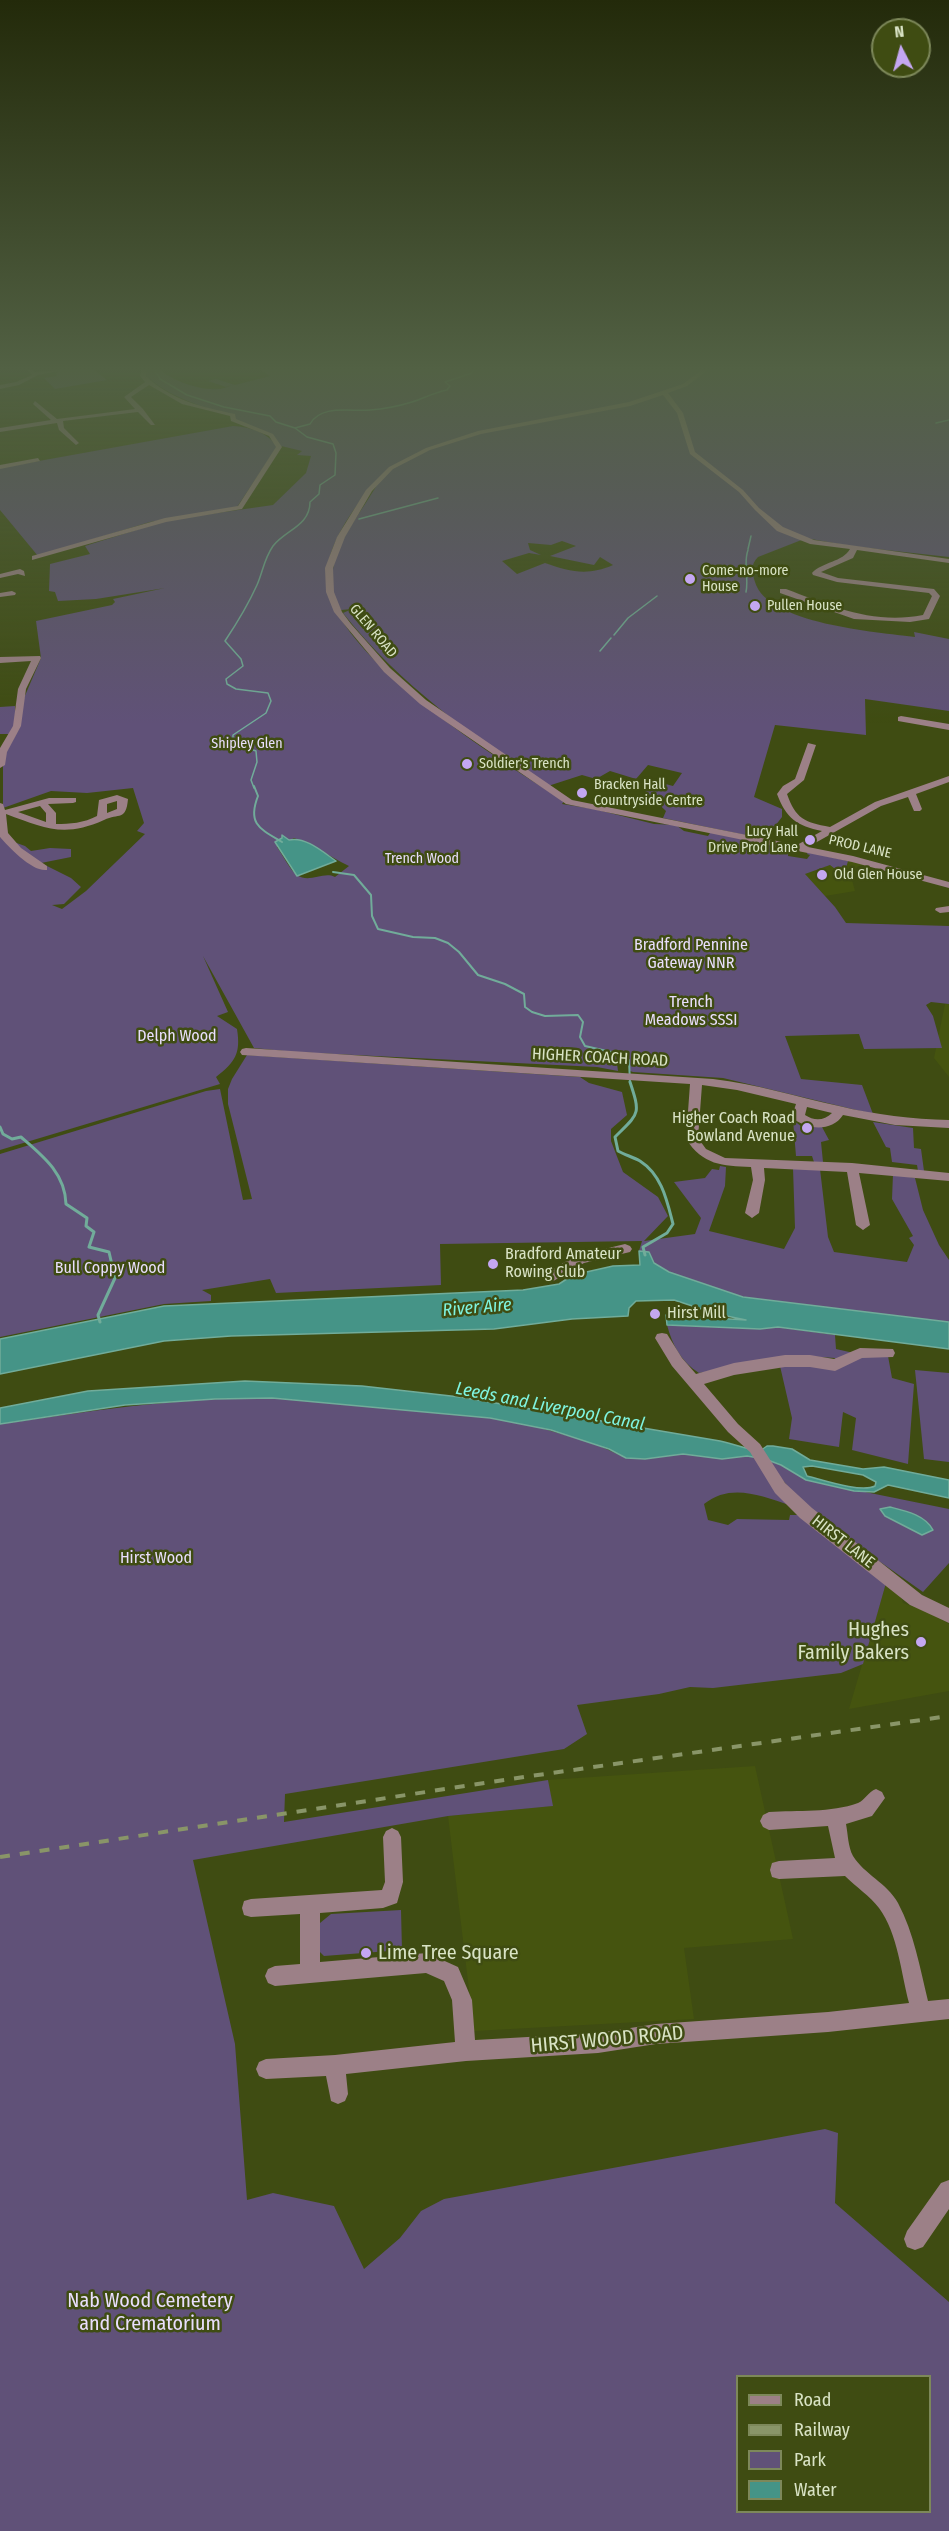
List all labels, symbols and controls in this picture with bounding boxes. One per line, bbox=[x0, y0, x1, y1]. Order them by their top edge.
north arrow bbox=[871, 18, 931, 78]
text: N bbox=[894, 22, 905, 42]
place label: Come-no-more House bbox=[702, 563, 788, 596]
marker: Come-no-more House bbox=[683, 572, 697, 586]
place label: Pullen House bbox=[767, 598, 842, 614]
marker: Pullen House bbox=[748, 599, 762, 613]
street label: GLEN ROAD bbox=[346, 601, 400, 661]
park label: Shipley Glen bbox=[211, 736, 283, 752]
place label: Soldier's Trench bbox=[479, 756, 570, 772]
marker: Soldier's Trench bbox=[460, 757, 474, 771]
place label: Bracken Hall Countryside Centre bbox=[594, 777, 703, 810]
marker: Bracken Hall Countryside Centre bbox=[575, 786, 589, 800]
place label: Lucy Hall Drive Prod Lane bbox=[708, 824, 798, 856]
street label: PROD LANE bbox=[827, 832, 893, 862]
marker: Lucy Hall Drive Prod Lane bbox=[803, 833, 817, 847]
park label: Trench Wood bbox=[385, 851, 459, 867]
place label: Old Glen House bbox=[834, 867, 923, 883]
marker: Old Glen House bbox=[815, 868, 829, 882]
park label: Bradford Pennine Gateway NNR bbox=[634, 936, 748, 974]
park label: Trench Meadows SSSI bbox=[645, 993, 737, 1031]
park label: Delph Wood bbox=[137, 1027, 217, 1047]
street label: HIGHER COACH ROAD bbox=[531, 1045, 669, 1071]
place label: Higher Coach Road Bowland Avenue bbox=[672, 1109, 795, 1147]
marker: Higher Coach Road Bowland Avenue bbox=[800, 1121, 814, 1135]
place label: Bradford Amateur Rowing Club bbox=[505, 1245, 621, 1283]
marker: Bradford Amateur Rowing Club bbox=[486, 1257, 500, 1271]
park label: Bull Coppy Wood bbox=[55, 1259, 165, 1279]
water label: River Aire bbox=[442, 1294, 512, 1322]
place label: Hirst Mill bbox=[667, 1304, 726, 1324]
marker: Hirst Mill bbox=[648, 1307, 662, 1321]
water label: Leeds and Liverpool Canal bbox=[454, 1378, 646, 1436]
street label: HIRST LANE bbox=[808, 1512, 878, 1572]
park label: Hirst Wood bbox=[120, 1549, 192, 1569]
place label: Hughes Family Bakers bbox=[798, 1618, 909, 1665]
marker: Hughes Family Bakers bbox=[914, 1635, 928, 1649]
place label: Lime Tree Square bbox=[378, 1941, 519, 1965]
marker: Lime Tree Square bbox=[359, 1946, 373, 1960]
street label: HIRST WOOD ROAD bbox=[530, 2021, 684, 2059]
park label: Nab Wood Cemetery and Crematorium bbox=[67, 2289, 233, 2336]
legend bbox=[736, 2375, 931, 2513]
text: Road bbox=[794, 2389, 831, 2411]
text: Railway bbox=[794, 2419, 850, 2441]
text: Park bbox=[794, 2449, 826, 2471]
text: Water bbox=[794, 2479, 837, 2501]

